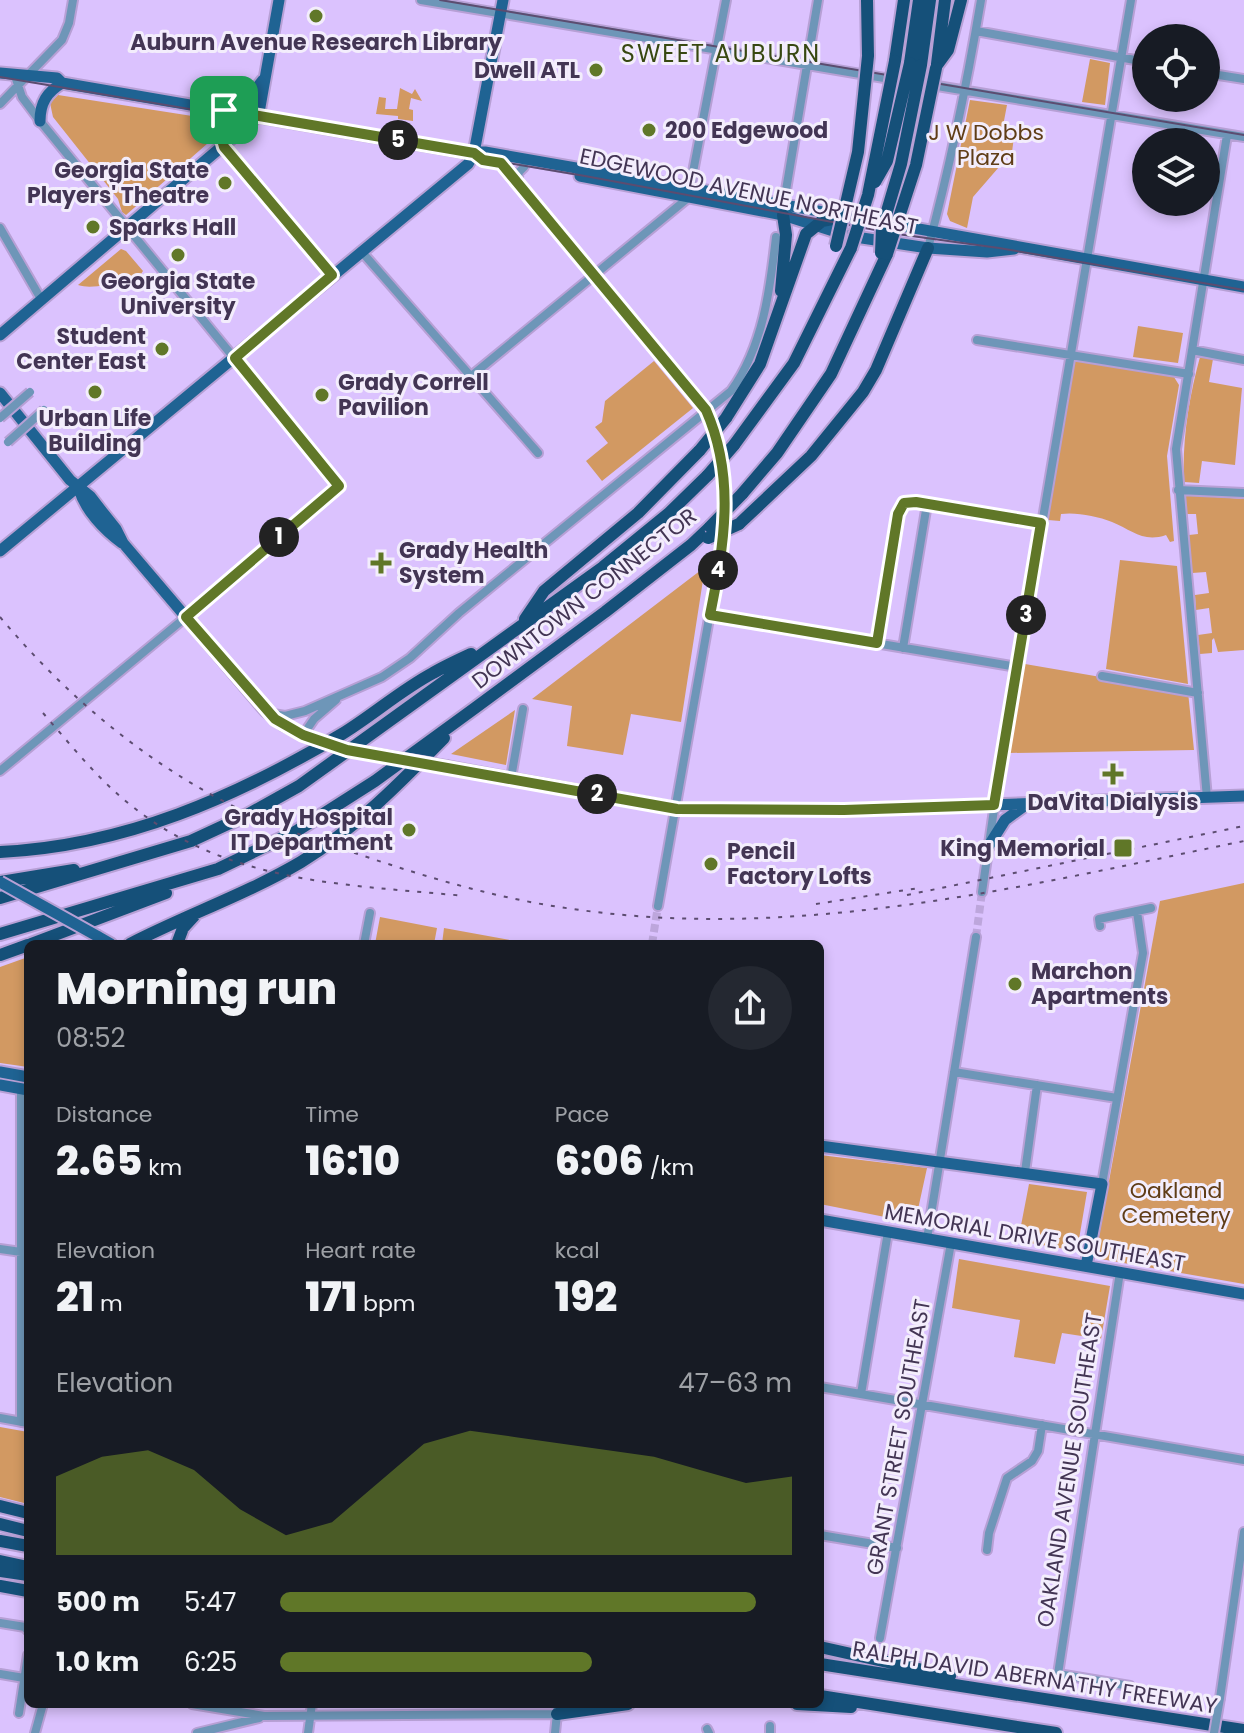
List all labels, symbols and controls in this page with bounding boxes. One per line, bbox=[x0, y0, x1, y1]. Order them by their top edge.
marker: Auburn Avenue Research Library bbox=[307, 7, 325, 25]
map controls bbox=[1132, 24, 1220, 216]
button: locate bbox=[1132, 24, 1220, 112]
place label: Auburn Avenue Research Library bbox=[130, 27, 502, 58]
district label: SWEET AUBURN bbox=[621, 37, 821, 70]
place label: Dwell ATL bbox=[474, 55, 581, 86]
marker: Dwell ATL bbox=[587, 61, 605, 79]
pin bbox=[190, 76, 258, 144]
icon: arrive bbox=[202, 88, 246, 132]
place label: 200 Edgewood bbox=[665, 115, 828, 146]
park label: J W Dobbs Plaza bbox=[928, 117, 1044, 173]
pin: 5 bbox=[378, 120, 418, 160]
marker: 200 Edgewood bbox=[640, 121, 658, 139]
text: 5 bbox=[391, 124, 405, 155]
button: layers bbox=[1132, 128, 1220, 216]
street label: EDGEWOOD AVENUE NORTHEAST bbox=[577, 140, 921, 243]
place label: Georgia State Players' Theatre bbox=[27, 155, 209, 211]
marker: Georgia State Players' Theatre bbox=[216, 174, 234, 192]
place label: Sparks Hall bbox=[109, 212, 236, 243]
marker: Sparks Hall bbox=[84, 218, 102, 236]
marker: Georgia State University bbox=[169, 246, 187, 264]
place label: Georgia State University bbox=[101, 266, 255, 322]
place label: Student Center East bbox=[16, 321, 146, 377]
marker: Student Center East bbox=[153, 340, 171, 358]
place label: Grady Correll Pavilion bbox=[338, 367, 489, 423]
marker: Urban Life Building bbox=[86, 383, 104, 401]
marker: Grady Correll Pavilion bbox=[313, 386, 331, 404]
place label: Urban Life Building bbox=[39, 403, 151, 459]
street label: DOWNTOWN CONNECTOR bbox=[465, 501, 703, 696]
pin: 1 bbox=[259, 517, 299, 557]
text: 1 bbox=[275, 521, 283, 552]
place label: Grady Health System bbox=[399, 535, 548, 591]
pin: 4 bbox=[698, 550, 738, 590]
marker: Grady Health System bbox=[370, 552, 392, 574]
text: 4 bbox=[711, 554, 725, 585]
pin: 3 bbox=[1006, 595, 1046, 635]
text: 3 bbox=[1019, 599, 1033, 630]
marker: DaVita Dialysis bbox=[1102, 763, 1124, 785]
pin: 2 bbox=[577, 774, 617, 814]
text: 2 bbox=[591, 778, 603, 809]
place label: DaVita Dialysis bbox=[1028, 787, 1198, 818]
place label: Grady Hospital IT Department bbox=[224, 802, 393, 858]
marker: Grady Hospital IT Department bbox=[400, 821, 418, 839]
place label: King Memorial bbox=[940, 833, 1105, 864]
place label: Pencil Factory Lofts bbox=[727, 836, 872, 892]
marker: King Memorial bbox=[1112, 837, 1134, 859]
marker: Pencil Factory Lofts bbox=[702, 855, 720, 873]
place label: Marchon Apartments bbox=[1031, 956, 1168, 1012]
text: Morning run bbox=[56, 958, 337, 1019]
button: share bbox=[708, 966, 792, 1050]
marker: Marchon Apartments bbox=[1006, 975, 1024, 993]
text: 08:52 bbox=[56, 1020, 126, 1056]
text: Distance bbox=[56, 1099, 152, 1130]
text: Time bbox=[305, 1099, 359, 1130]
text: Pace bbox=[555, 1099, 609, 1130]
text: 2.65 bbox=[56, 1133, 142, 1189]
text: 16:10 bbox=[305, 1133, 400, 1189]
text: 6:06 bbox=[555, 1133, 644, 1189]
text: km bbox=[142, 1152, 182, 1183]
text: /km bbox=[644, 1152, 694, 1183]
park label: Oakland Cemetery bbox=[1121, 1175, 1231, 1231]
street label: MEMORIAL DRIVE SOUTHEAST bbox=[882, 1196, 1188, 1279]
text: Elevation bbox=[56, 1235, 155, 1266]
text: Heart rate bbox=[305, 1235, 416, 1266]
text: kcal bbox=[555, 1235, 600, 1266]
text: 21 bbox=[56, 1269, 94, 1325]
text: 171 bbox=[305, 1269, 357, 1325]
text: 192 bbox=[555, 1269, 617, 1325]
text: m bbox=[94, 1288, 123, 1319]
text: bpm bbox=[357, 1288, 416, 1319]
street label: GRANT STREET SOUTHEAST bbox=[859, 1296, 938, 1578]
street label: OAKLAND AVENUE SOUTHEAST bbox=[1029, 1310, 1110, 1630]
text: Elevation bbox=[56, 1365, 173, 1401]
text: 47–63 m bbox=[678, 1365, 792, 1401]
text: 500 m bbox=[56, 1584, 140, 1620]
text: 5:47 bbox=[184, 1584, 236, 1620]
street label: RALPH DAVID ABERNATHY FREEWAY bbox=[850, 1633, 1220, 1722]
text: 1.0 km bbox=[56, 1644, 139, 1680]
text: 6:25 bbox=[184, 1644, 237, 1680]

